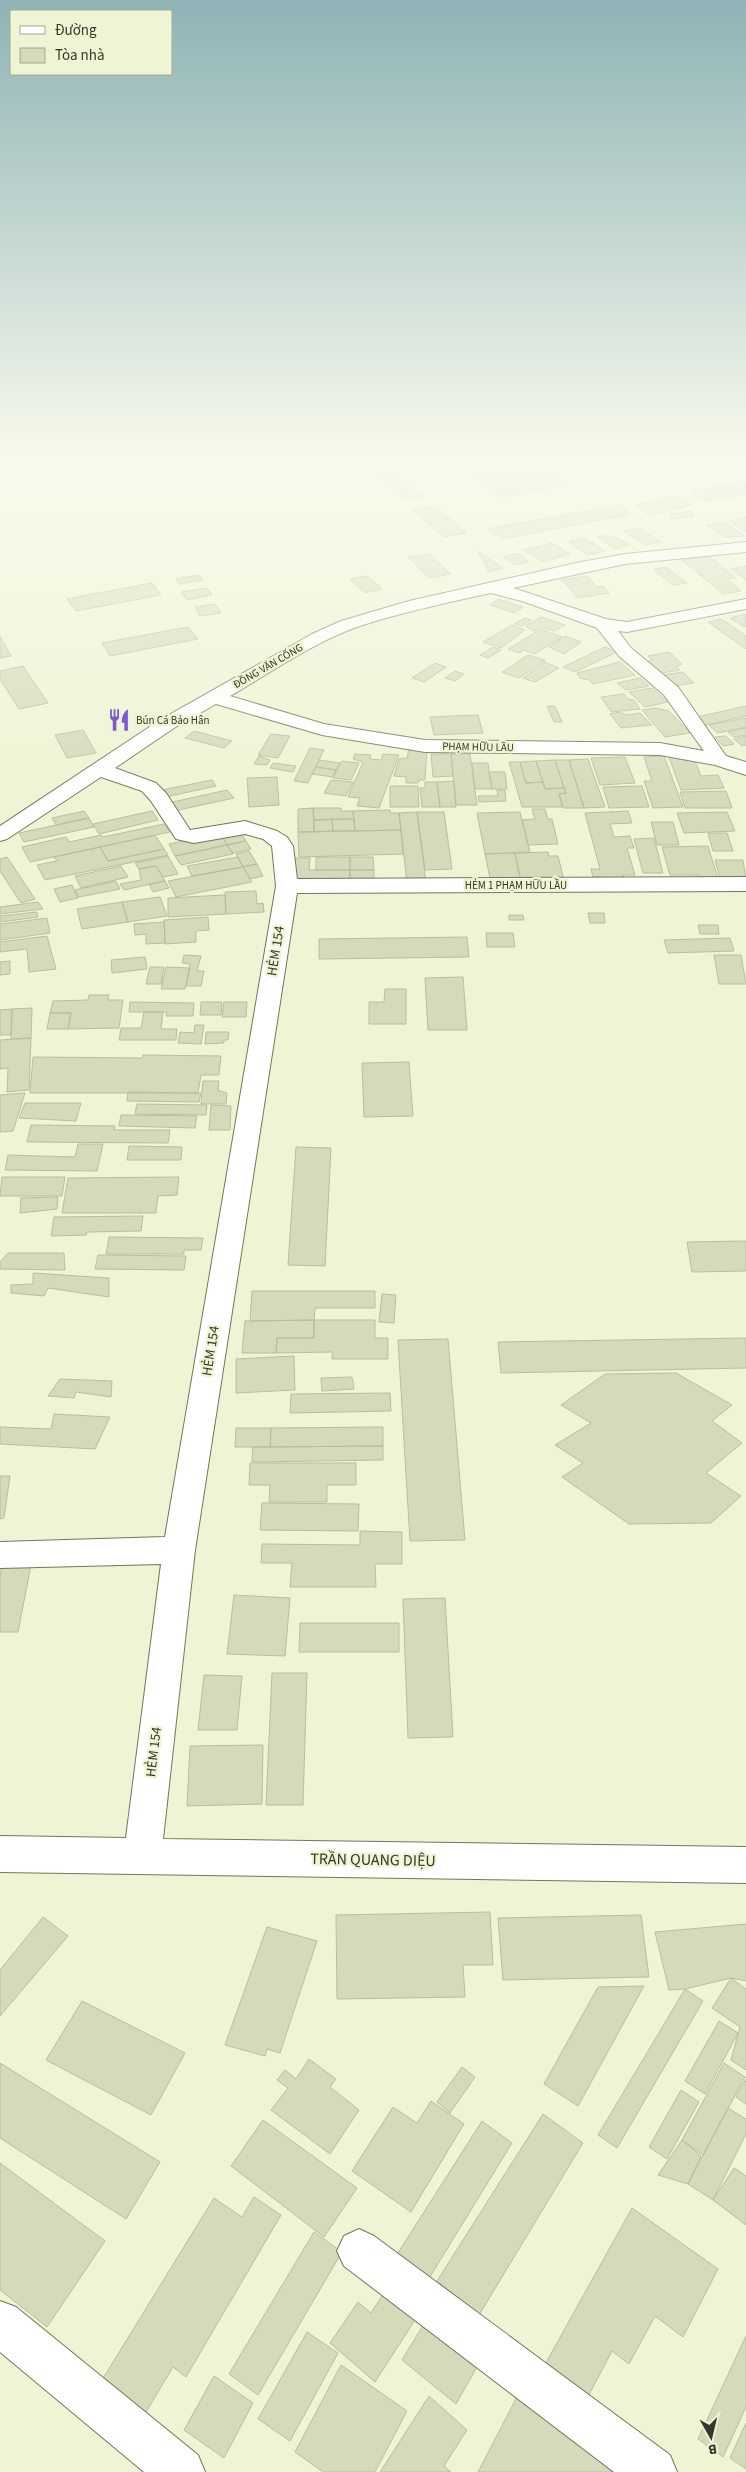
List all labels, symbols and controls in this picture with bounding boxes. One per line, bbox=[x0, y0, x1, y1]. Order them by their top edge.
legend bbox=[10, 10, 172, 75]
text: Đường bbox=[55, 20, 97, 41]
text: Tòa nhà bbox=[55, 45, 104, 66]
street label: ĐỒNG VĂN CỐNG bbox=[230, 640, 306, 692]
restaurant icon: Bún Cá Bảo Hân bbox=[106, 707, 132, 733]
place label: Bún Cá Bảo Hân bbox=[136, 713, 210, 728]
street label: PHẠM HỮU LẦU bbox=[442, 739, 514, 755]
street label: HẺM 1 PHẠM HỮU LẦU bbox=[465, 878, 567, 893]
street label: HẺM 154 bbox=[262, 925, 290, 977]
street label: HẺM 154 bbox=[197, 1325, 225, 1377]
street label: HẺM 154 bbox=[141, 1726, 167, 1778]
street label: TRẦN QUANG DIỆU bbox=[310, 1848, 436, 1872]
north arrow bbox=[686, 2412, 736, 2462]
text: B bbox=[707, 2438, 718, 2459]

